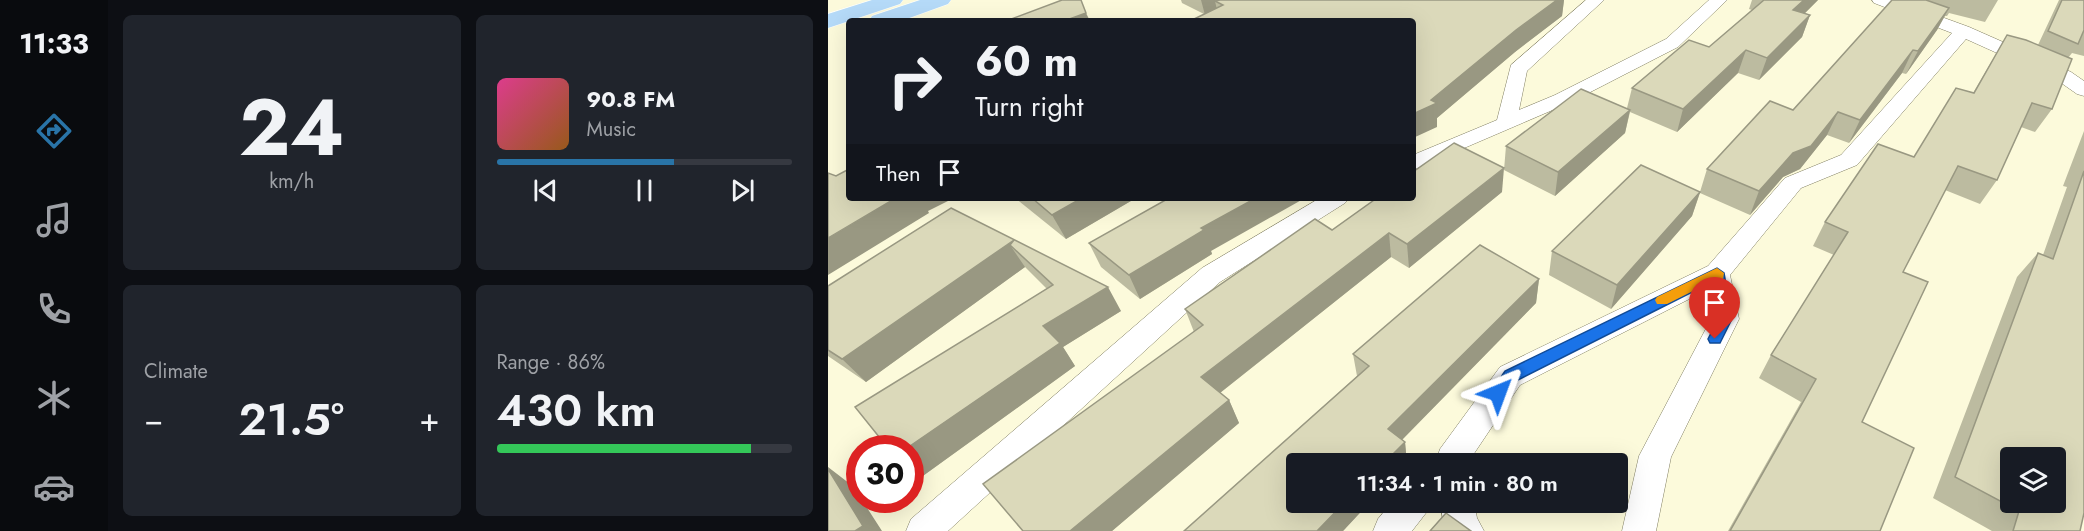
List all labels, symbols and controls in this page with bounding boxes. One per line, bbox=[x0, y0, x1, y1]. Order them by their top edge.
text: 11:33 bbox=[19, 24, 89, 63]
text: 60 m bbox=[975, 31, 1078, 92]
icon: right bbox=[876, 42, 954, 120]
text: 24 bbox=[239, 72, 345, 184]
text: 90.8 FM bbox=[587, 83, 675, 115]
text: Turn right bbox=[975, 87, 1083, 126]
icon: directions bbox=[33, 110, 75, 152]
text: Music bbox=[587, 115, 636, 144]
icon: arrive bbox=[933, 156, 966, 189]
text: Then bbox=[876, 157, 921, 189]
text: km/h bbox=[269, 167, 314, 196]
icon: previous bbox=[529, 174, 562, 207]
icon: pause bbox=[628, 174, 661, 207]
icon: next bbox=[726, 174, 759, 207]
icon: music bbox=[33, 199, 75, 241]
pin bbox=[1689, 277, 1740, 339]
icon: arrive bbox=[1698, 286, 1731, 319]
icon: phone bbox=[33, 288, 75, 330]
text: Range · 86% bbox=[497, 348, 605, 377]
text: Climate bbox=[144, 357, 208, 386]
position arrow bbox=[1466, 361, 1530, 425]
icon: climate bbox=[33, 377, 75, 419]
text: 430 km bbox=[497, 378, 656, 443]
text: 21.5° bbox=[239, 387, 344, 452]
text: − bbox=[144, 396, 163, 443]
text: + bbox=[419, 396, 439, 443]
speed limit sign: 30 bbox=[846, 435, 924, 513]
map controls bbox=[2000, 447, 2066, 513]
button: layers bbox=[2000, 447, 2066, 513]
icon: car bbox=[33, 466, 75, 508]
text: 11:34 · 1 min · 80 m bbox=[1356, 467, 1558, 499]

